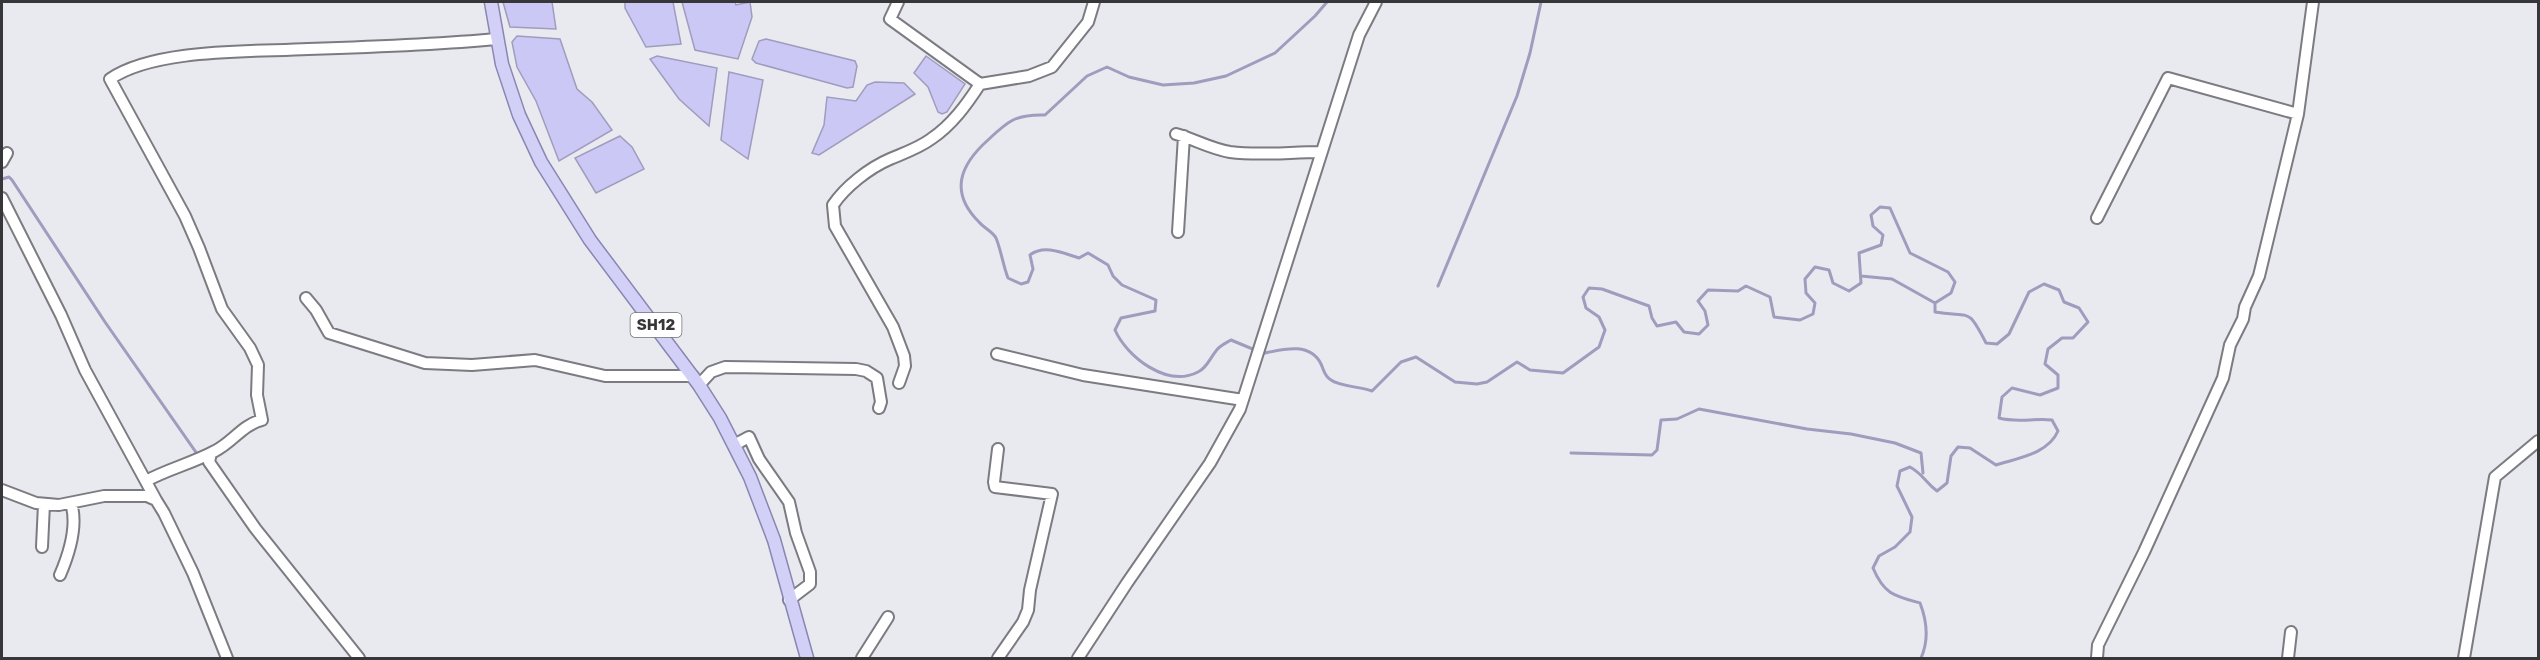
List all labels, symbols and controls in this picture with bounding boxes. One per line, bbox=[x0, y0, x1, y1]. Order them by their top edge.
road number: SH12 bbox=[630, 313, 682, 337]

